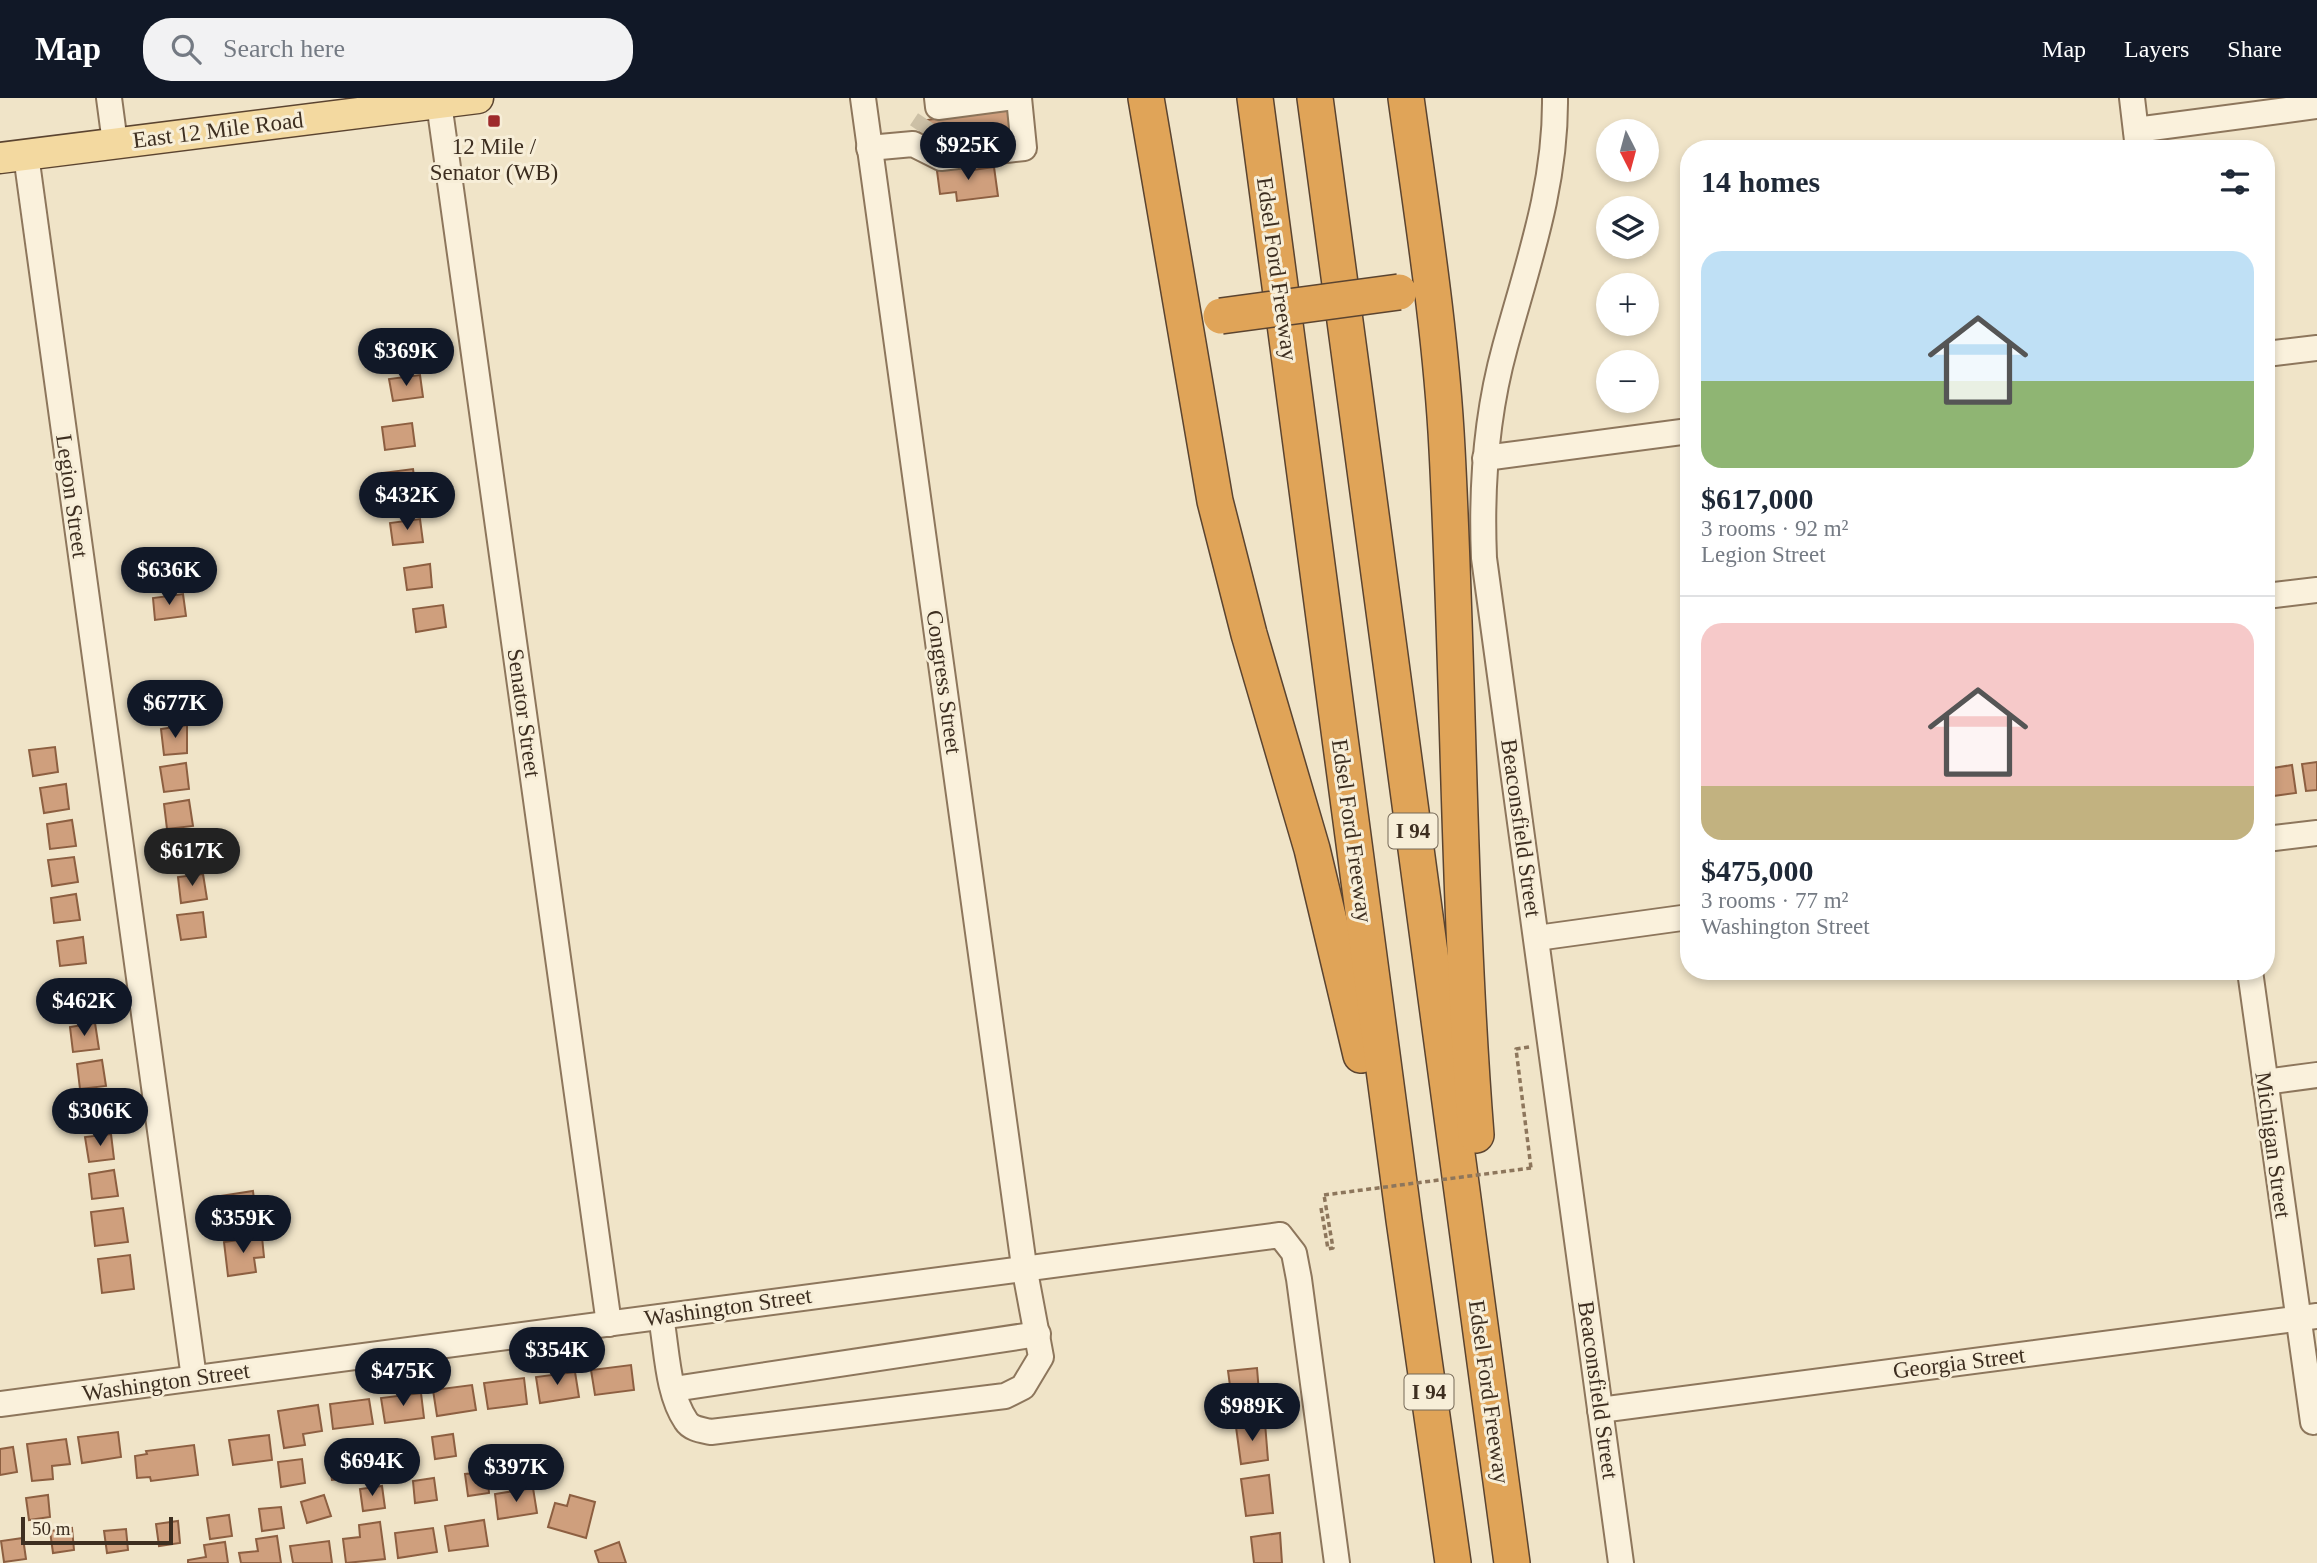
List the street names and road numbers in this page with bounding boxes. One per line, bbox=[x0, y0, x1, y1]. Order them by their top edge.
street label: East 12 Mile Road bbox=[131, 107, 305, 153]
street label: Edsel Ford Freeway bbox=[1252, 176, 1302, 363]
street label: Legion Street bbox=[51, 433, 93, 560]
street label: Congress Street bbox=[922, 608, 967, 756]
street label: Senator Street bbox=[503, 647, 545, 780]
street label: Beaconsfield Street bbox=[1496, 737, 1546, 919]
street label: Edsel Ford Freeway bbox=[1327, 738, 1377, 925]
road number: I 94 bbox=[1388, 814, 1438, 848]
street label: Michigan Street bbox=[2250, 1070, 2296, 1220]
street label: Washington Street bbox=[643, 1283, 814, 1331]
street label: Edsel Ford Freeway bbox=[1464, 1299, 1514, 1486]
street label: Beaconsfield Street bbox=[1573, 1299, 1623, 1481]
street label: Georgia Street bbox=[1891, 1342, 2027, 1384]
street label: Washington Street bbox=[81, 1358, 252, 1406]
road number: I 94 bbox=[1404, 1374, 1454, 1410]

